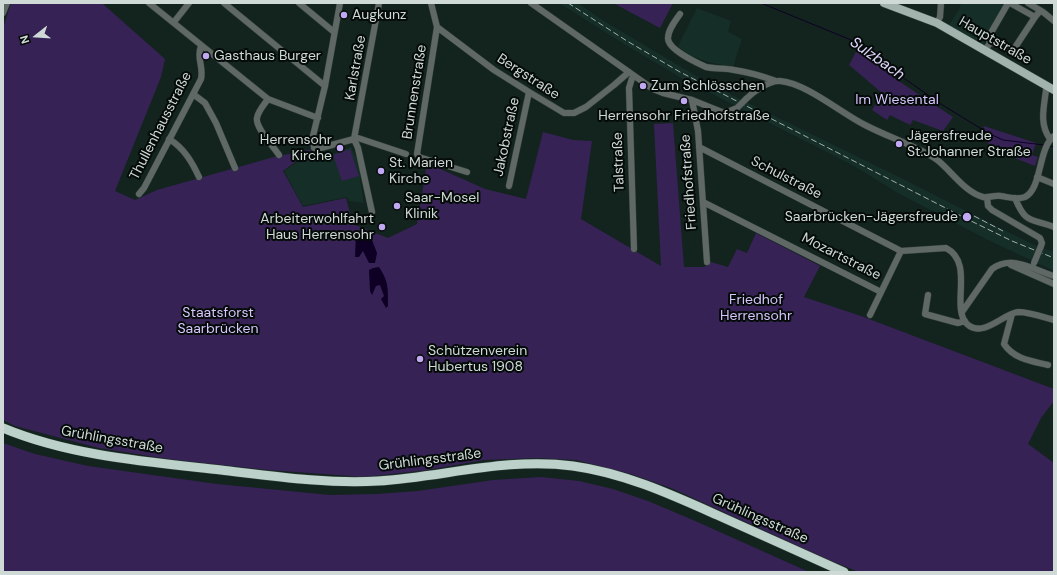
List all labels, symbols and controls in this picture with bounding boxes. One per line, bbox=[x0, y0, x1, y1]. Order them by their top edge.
place label: Augkunz bbox=[352, 7, 407, 23]
marker: Augkunz bbox=[339, 10, 349, 20]
street label: Hauptstraße bbox=[956, 13, 1034, 69]
north arrow bbox=[16, 16, 56, 56]
text: N bbox=[17, 34, 32, 45]
street label: Karlstraße bbox=[342, 34, 370, 102]
water label: Sulzbach bbox=[846, 34, 908, 84]
street label: Brunnenstraße bbox=[399, 43, 431, 141]
place label: Gasthaus Burger bbox=[214, 48, 321, 64]
marker: Gasthaus Burger bbox=[201, 51, 211, 61]
street label: Bergstraße bbox=[494, 51, 562, 103]
street label: Thullenhausstraße bbox=[127, 69, 195, 183]
place label: Zum Schlösschen bbox=[651, 78, 764, 94]
marker: Zum Schlösschen bbox=[638, 81, 648, 91]
park label: Im Wiesental bbox=[855, 92, 939, 108]
street label: Jakobstraße bbox=[490, 96, 524, 178]
marker: Herrensohr Friedhofstraße bbox=[679, 96, 689, 106]
place label: Herrensohr Friedhofstraße bbox=[598, 108, 770, 124]
place label: Jägersfreude St.Johanner Straße bbox=[907, 128, 1031, 160]
place label: Herrensohr Kirche bbox=[260, 132, 332, 164]
street label: Talstraße bbox=[610, 132, 628, 192]
street label: Friedhofstraße bbox=[677, 134, 701, 230]
marker: Jägersfreude St.Johanner Straße bbox=[894, 139, 904, 149]
marker: Herrensohr Kirche bbox=[335, 143, 345, 153]
street label: Schulstraße bbox=[748, 153, 824, 203]
place label: St. Marien Kirche bbox=[389, 155, 453, 188]
marker: St. Marien Kirche bbox=[376, 166, 386, 176]
place label: Saar-Mosel Klinik bbox=[405, 190, 479, 222]
marker: Saar-Mosel Klinik bbox=[392, 201, 402, 211]
place label: Saarbrücken-Jägersfreude bbox=[785, 209, 958, 225]
place label: Arbeiterwohlfahrt Haus Herrensohr bbox=[260, 211, 374, 244]
marker: Saarbrücken-Jägersfreude bbox=[961, 211, 973, 223]
marker: Arbeiterwohlfahrt Haus Herrensohr bbox=[377, 222, 387, 232]
street label: Mozartstraße bbox=[799, 230, 883, 284]
park label: Friedhof Herrensohr bbox=[720, 292, 792, 324]
park label: Staatsforst Saarbrücken bbox=[177, 305, 259, 338]
place label: Schützenverein Hubertus 1908 bbox=[428, 343, 527, 376]
marker: Schützenverein Hubertus 1908 bbox=[415, 354, 425, 364]
street label: Grühlingsstraße bbox=[60, 423, 164, 457]
street label: Grühlingsstraße bbox=[378, 445, 482, 475]
street label: Grühlingsstraße bbox=[709, 490, 811, 548]

